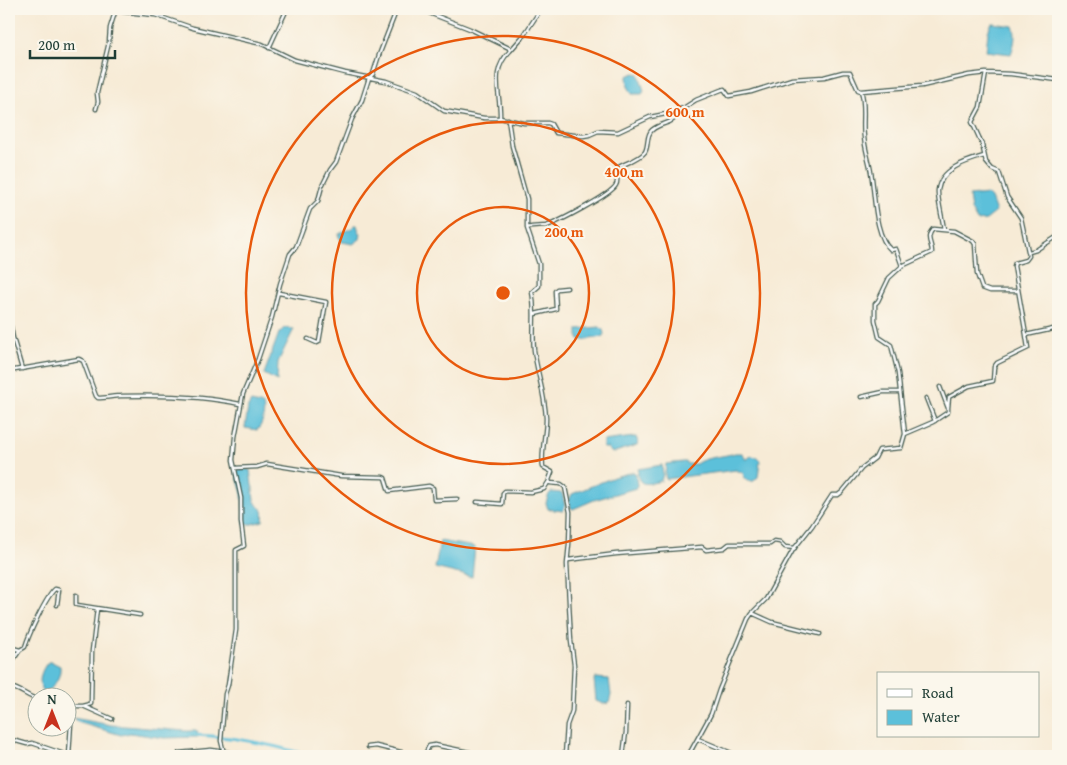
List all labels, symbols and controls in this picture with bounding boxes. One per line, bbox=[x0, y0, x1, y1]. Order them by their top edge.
scale bar bbox=[30, 28, 115, 60]
text: 200 m bbox=[38, 34, 76, 55]
text: 600 m bbox=[665, 101, 705, 122]
text: 400 m bbox=[604, 161, 644, 182]
text: 200 m bbox=[544, 221, 584, 242]
centre of rings bbox=[494, 284, 512, 302]
legend bbox=[877, 672, 1040, 738]
text: Road bbox=[922, 682, 953, 703]
north arrow bbox=[28, 688, 78, 738]
text: N bbox=[47, 689, 57, 709]
text: Water bbox=[922, 706, 960, 727]

